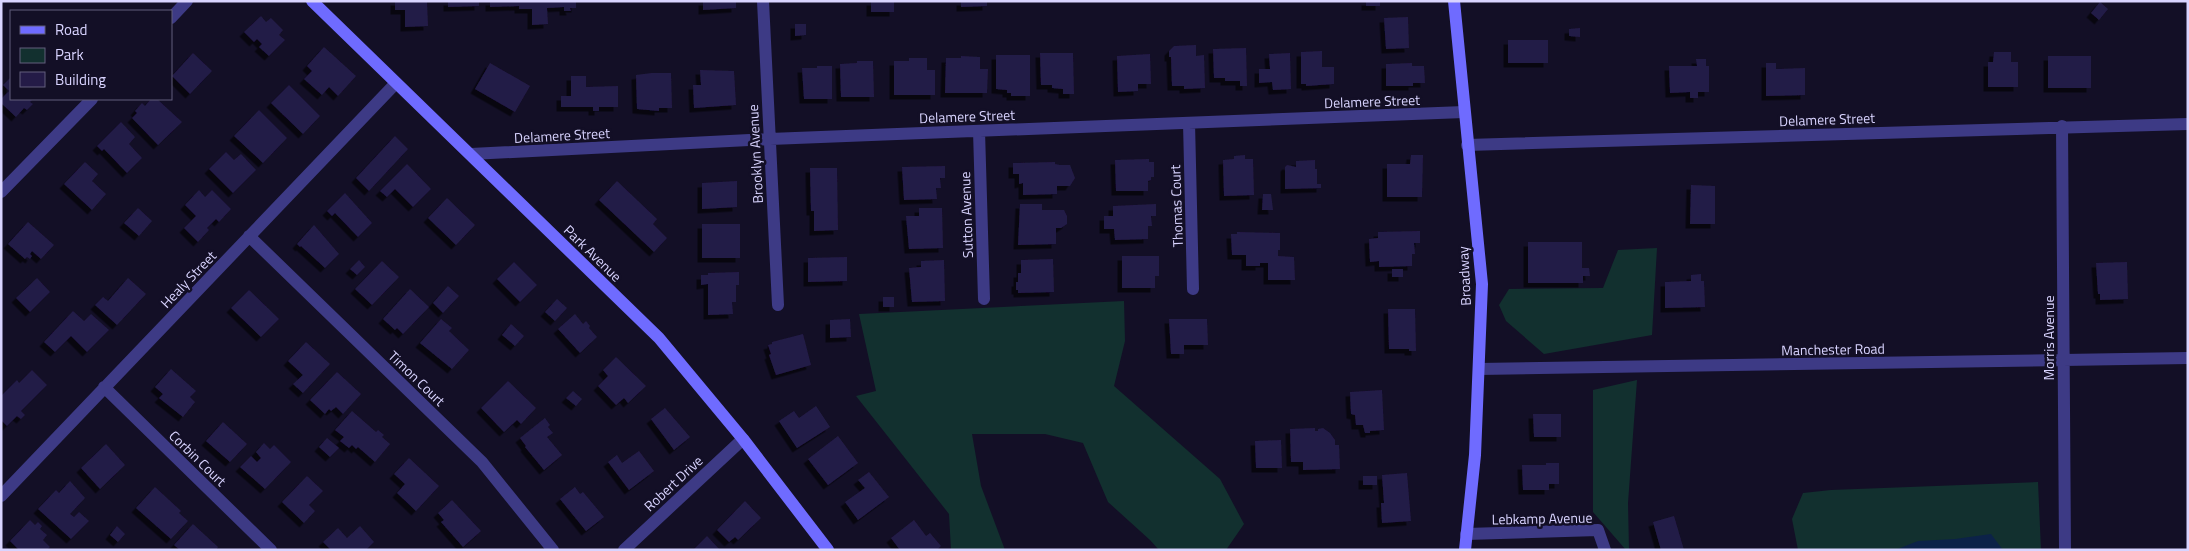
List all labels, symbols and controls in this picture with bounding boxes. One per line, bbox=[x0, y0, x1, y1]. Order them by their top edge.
legend bbox=[10, 10, 172, 100]
text: Road bbox=[55, 18, 87, 41]
text: Park bbox=[55, 43, 84, 66]
text: Building bbox=[55, 68, 106, 91]
street label: Delamere Street bbox=[1324, 89, 1420, 113]
street label: Brooklyn Avenue bbox=[742, 104, 768, 204]
street label: Delamere Street bbox=[919, 104, 1015, 128]
street label: Delamere Street bbox=[1779, 107, 1875, 131]
street label: Delamere Street bbox=[513, 122, 611, 148]
street label: Thomas Court bbox=[1164, 164, 1188, 248]
street label: Sutton Avenue bbox=[954, 171, 978, 259]
street label: Park Avenue bbox=[559, 220, 627, 286]
street label: Healy Street bbox=[155, 246, 221, 312]
street label: Broadway bbox=[1452, 246, 1476, 306]
street label: Morris Avenue bbox=[2038, 295, 2059, 381]
street label: Manchester Road bbox=[1781, 338, 1885, 360]
street label: Timon Court bbox=[384, 345, 450, 411]
street label: Corbin Court bbox=[165, 425, 232, 491]
street label: Robert Drive bbox=[639, 450, 707, 516]
street label: Lebkamp Avenue bbox=[1491, 507, 1593, 529]

